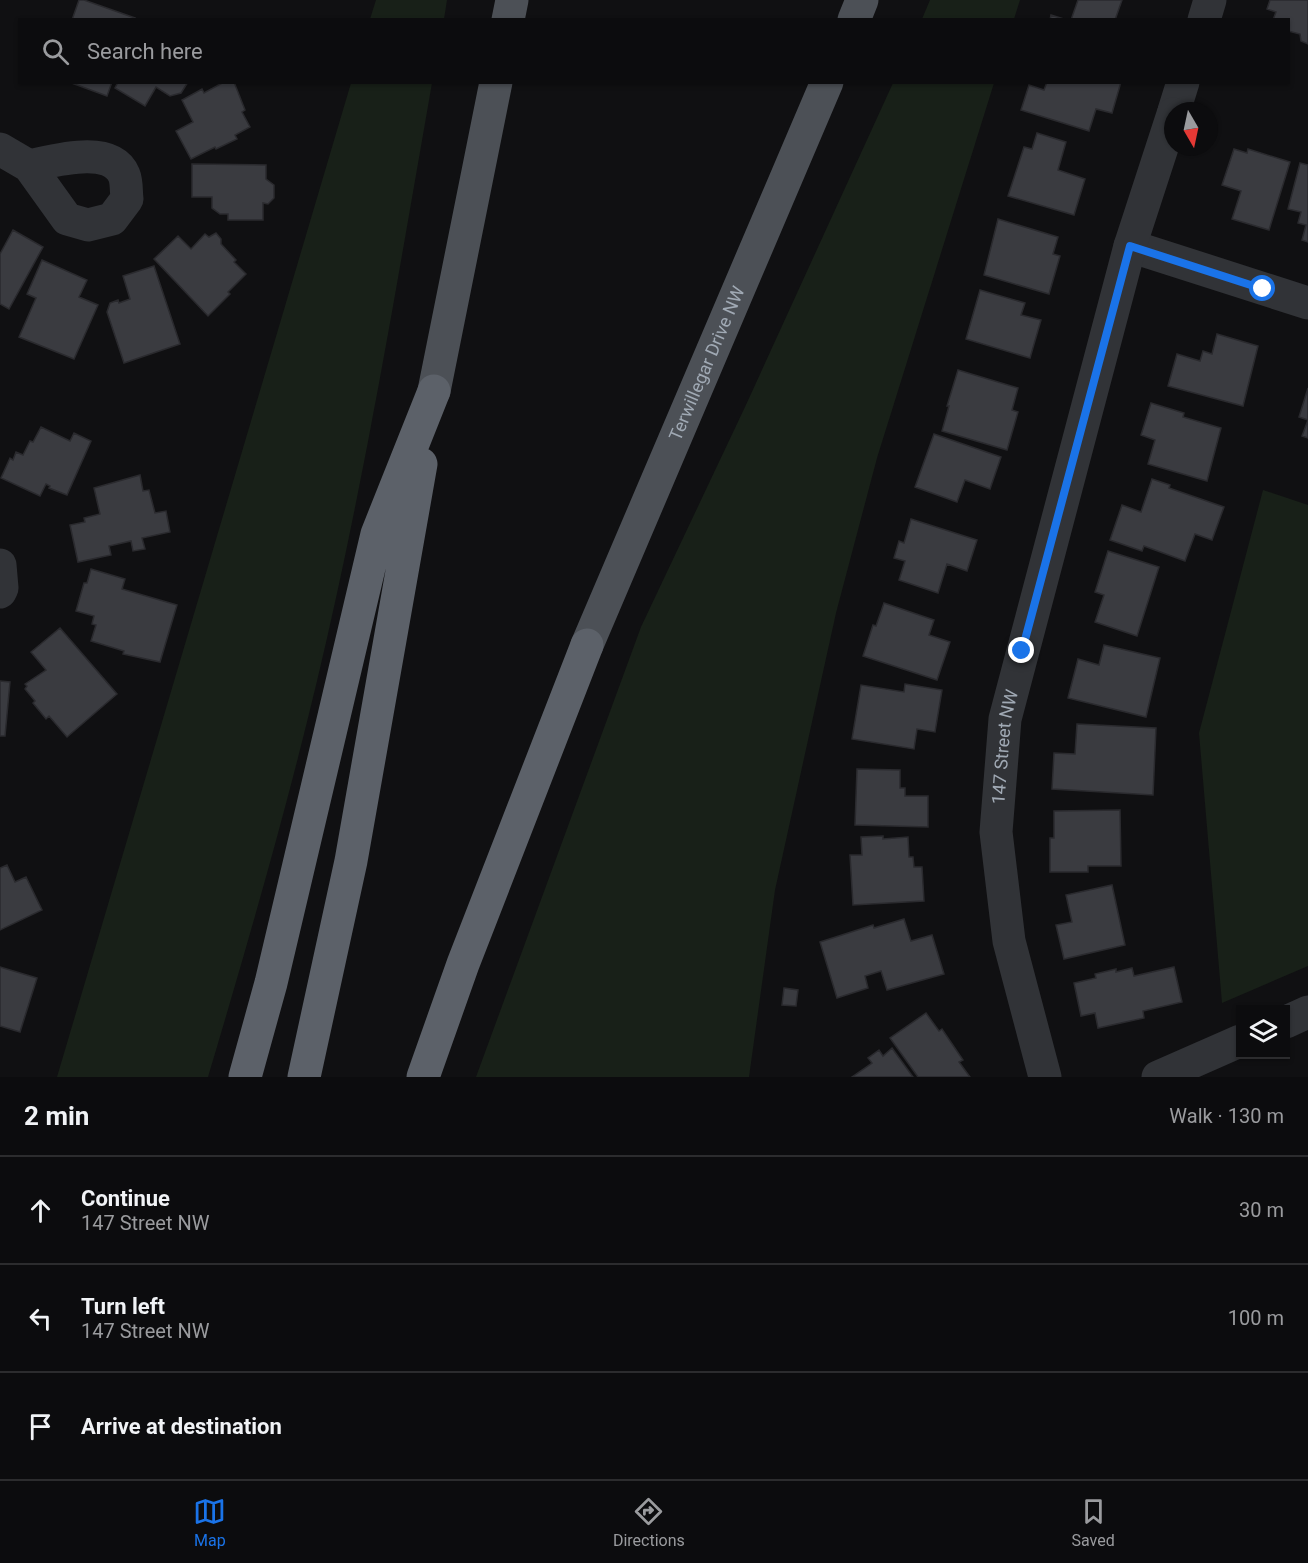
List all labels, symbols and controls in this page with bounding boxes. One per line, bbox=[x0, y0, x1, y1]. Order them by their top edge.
search box bbox=[18, 18, 1290, 84]
icon: search bbox=[39, 35, 72, 68]
text: Search here bbox=[87, 39, 203, 64]
north arrow bbox=[1164, 102, 1218, 156]
route start bbox=[1249, 275, 1275, 301]
street label: Terwillegar Drive NW bbox=[664, 283, 749, 444]
route end bbox=[1008, 637, 1034, 663]
street label: 147 Street NW bbox=[987, 687, 1022, 805]
map controls bbox=[1236, 1005, 1290, 1059]
button: layers bbox=[1236, 1005, 1290, 1059]
text: 2 min bbox=[24, 1101, 89, 1131]
text: Walk · 130 m bbox=[1169, 1104, 1284, 1128]
text: Continue bbox=[81, 1186, 170, 1211]
icon: ahead bbox=[24, 1194, 57, 1227]
text: 30 m bbox=[1239, 1198, 1284, 1222]
text: 147 Street NW bbox=[81, 1211, 209, 1235]
text: Turn left bbox=[81, 1294, 165, 1319]
icon: left bbox=[24, 1302, 57, 1335]
text: 100 m bbox=[1228, 1306, 1284, 1330]
text: 147 Street NW bbox=[81, 1319, 209, 1343]
icon: arrive bbox=[24, 1410, 57, 1443]
text: Arrive at destination bbox=[81, 1414, 282, 1439]
tab: Map bbox=[193, 1495, 226, 1550]
tab: Directions bbox=[613, 1495, 685, 1550]
tab: Saved bbox=[1071, 1495, 1115, 1550]

